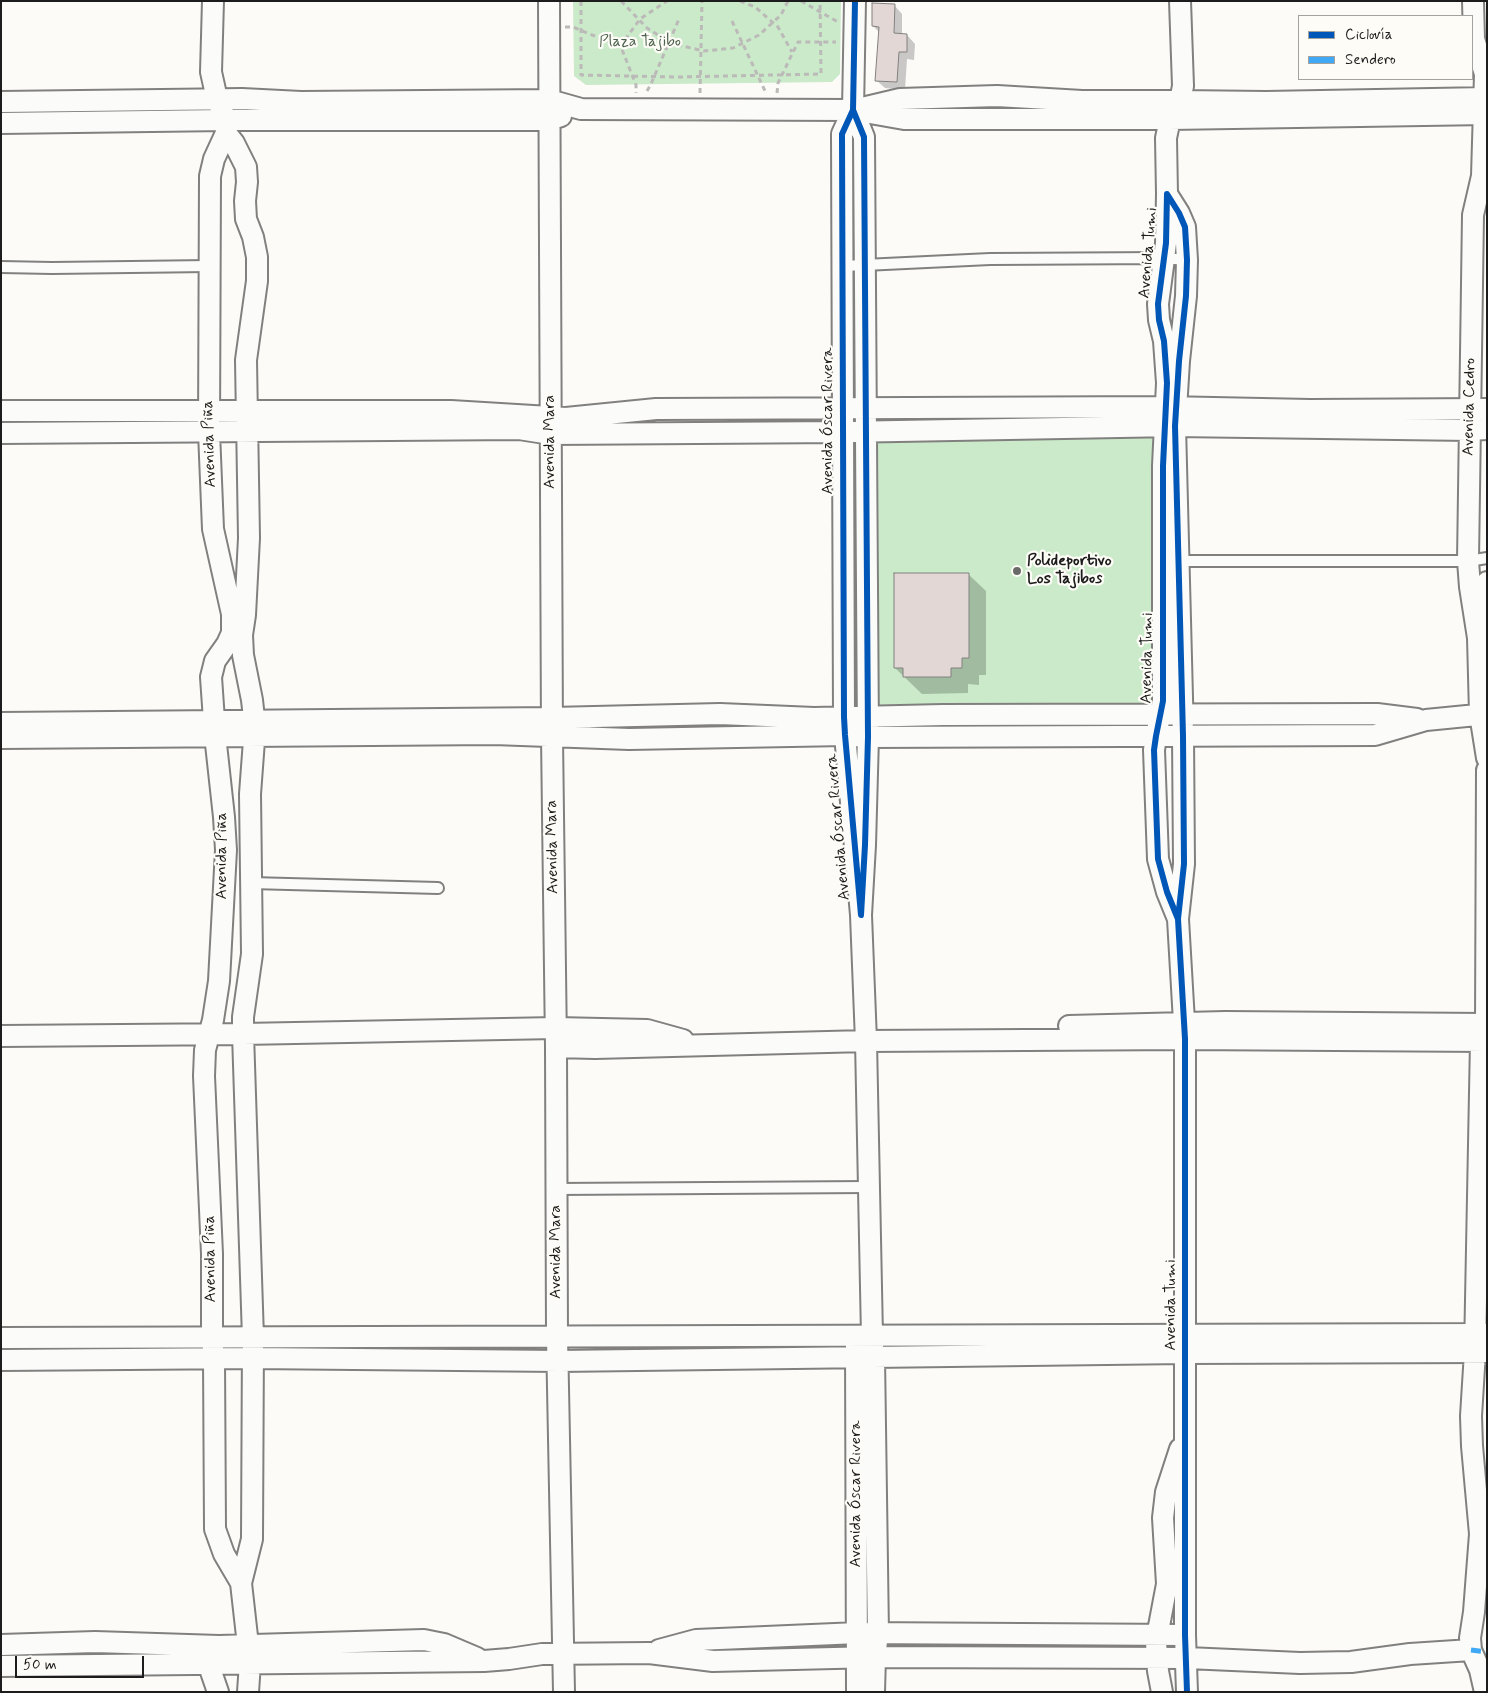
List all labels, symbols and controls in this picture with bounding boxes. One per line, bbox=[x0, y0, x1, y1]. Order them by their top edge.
legend bbox=[1298, 15, 1473, 80]
text: Ciclovía bbox=[1345, 25, 1393, 45]
park label: Plaza Tajibo bbox=[599, 33, 681, 53]
text: Sendero bbox=[1345, 50, 1396, 70]
street label: Avenida Tumi bbox=[1135, 207, 1163, 299]
street label: Avenida Óscar Rivera bbox=[819, 347, 839, 495]
street label: Avenida Cedro bbox=[1460, 358, 1480, 456]
street label: Avenida Mara bbox=[541, 395, 561, 489]
street label: Avenida Piña bbox=[199, 400, 221, 488]
place label: Polideportivo Los Tajibos bbox=[1027, 552, 1112, 590]
marker: Polideportivo Los Tajibos bbox=[1011, 565, 1023, 577]
street label: Avenida Tumi bbox=[1138, 612, 1158, 704]
street label: Avenida Óscar Rivera bbox=[823, 753, 855, 901]
street label: Avenida Mara bbox=[543, 800, 563, 894]
street label: Avenida Piña bbox=[213, 812, 233, 900]
street label: Avenida Mara bbox=[547, 1205, 567, 1299]
street label: Avenida Piña bbox=[201, 1215, 221, 1303]
street label: Avenida Tumi bbox=[1162, 1259, 1182, 1351]
street label: Avenida Óscar Rivera bbox=[847, 1420, 867, 1568]
scale bar bbox=[18, 1646, 146, 1678]
text: 50 m bbox=[23, 1655, 57, 1675]

